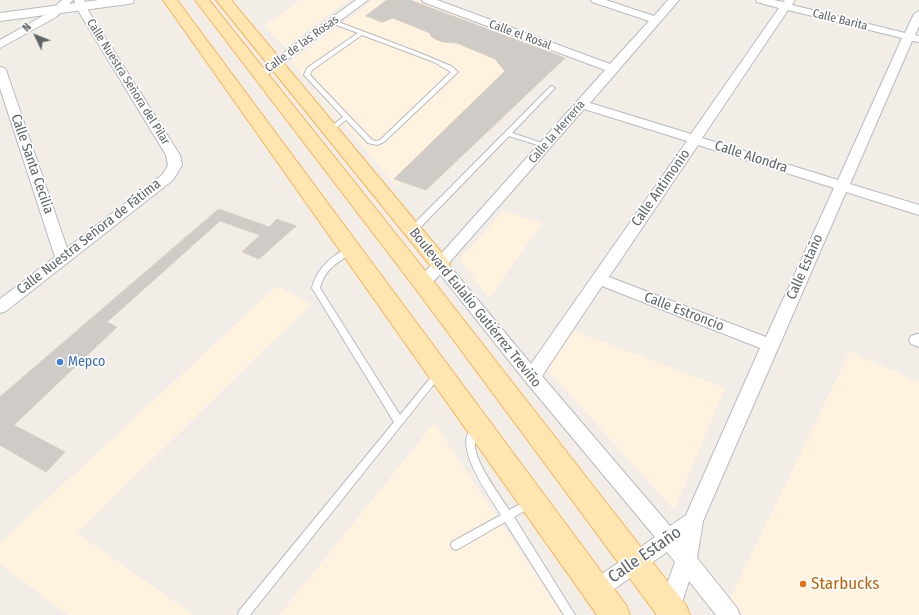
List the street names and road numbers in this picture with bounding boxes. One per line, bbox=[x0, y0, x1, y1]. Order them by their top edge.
street label: Calle Barita bbox=[811, 6, 869, 34]
street label: Calle de las Rosas bbox=[262, 12, 342, 76]
street label: Calle Nuestra Señora del Pilar bbox=[83, 16, 173, 148]
street label: Calle el Rosal bbox=[487, 17, 553, 53]
street label: Calle la Herrería bbox=[526, 98, 588, 166]
street label: Calle Santa Cecilia bbox=[7, 112, 57, 216]
street label: Calle Alondra bbox=[712, 137, 790, 177]
street label: Calle Antimonio bbox=[628, 146, 694, 230]
street label: Calle Nuestra Señora de Fátima bbox=[14, 176, 164, 298]
street label: Boulevard Eulalio Gutiérrez Treviño bbox=[405, 225, 545, 391]
street label: Calle Estaño bbox=[783, 232, 827, 302]
street label: Calle Estroncio bbox=[642, 289, 726, 335]
street label: Calle Estaño bbox=[604, 522, 686, 588]

